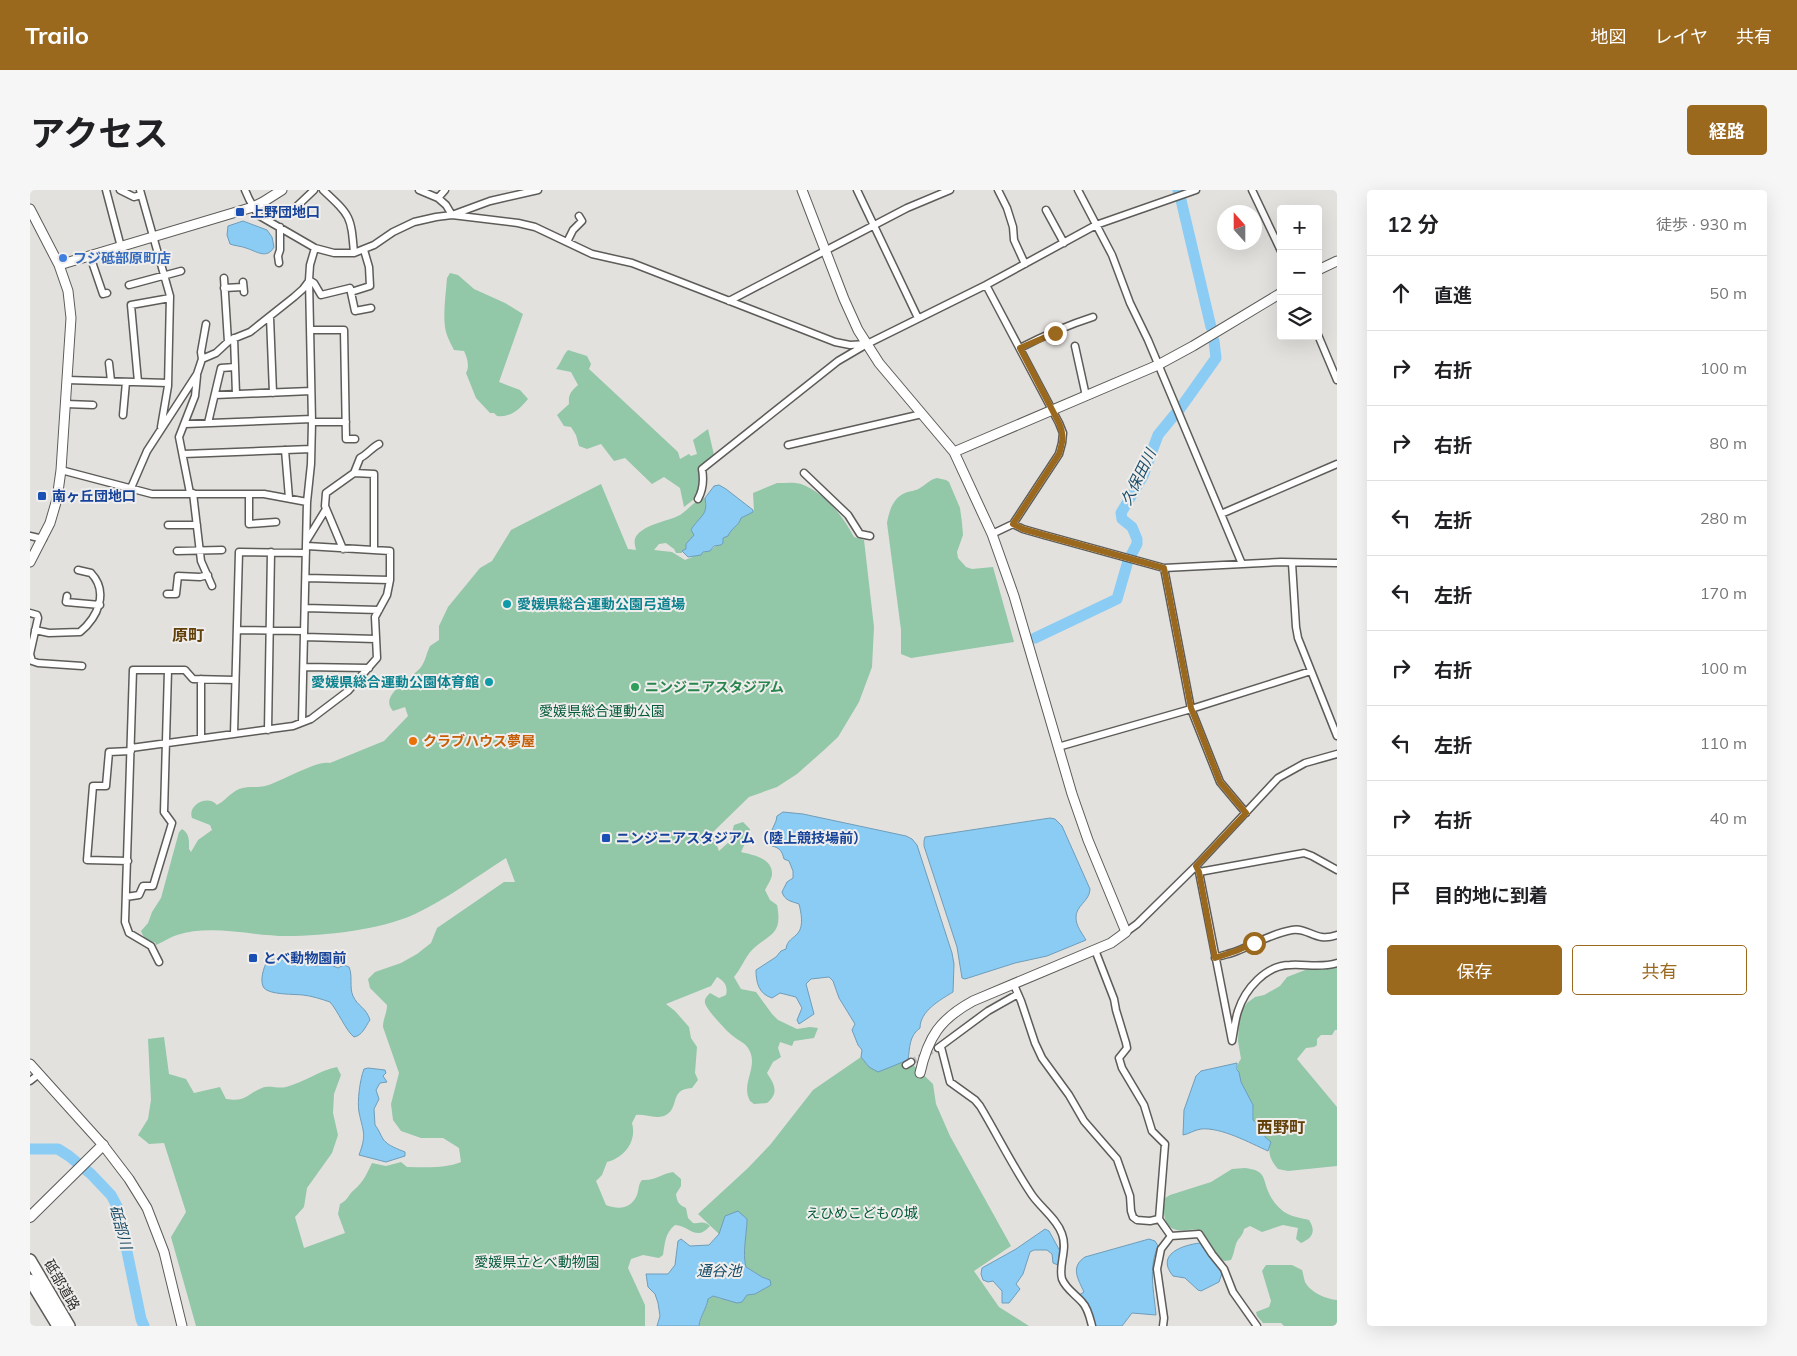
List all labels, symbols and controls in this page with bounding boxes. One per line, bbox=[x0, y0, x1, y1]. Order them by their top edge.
text: Trailo bbox=[25, 20, 89, 50]
text: 地図 bbox=[1591, 25, 1627, 48]
text: レイヤ bbox=[1655, 25, 1708, 48]
text: 共有 bbox=[1736, 25, 1772, 48]
button: 経路 bbox=[1687, 105, 1767, 155]
text: アクセス bbox=[30, 111, 168, 155]
place label: 上野団地口 bbox=[250, 203, 320, 221]
north arrow bbox=[1217, 205, 1262, 250]
map controls bbox=[1277, 205, 1322, 340]
button: + bbox=[1277, 205, 1322, 250]
marker: 上野団地口 bbox=[234, 206, 246, 218]
text: 12 分 bbox=[1387, 211, 1439, 237]
text: 徒歩 · 930 m bbox=[1656, 214, 1747, 234]
place label: フジ砥部原町店 bbox=[73, 249, 171, 267]
button: − bbox=[1277, 250, 1322, 295]
marker: フジ砥部原町店 bbox=[57, 252, 69, 264]
icon: ahead bbox=[1387, 279, 1415, 307]
text: 直進 bbox=[1434, 283, 1472, 307]
text: 50 m bbox=[1710, 283, 1747, 303]
button: layers bbox=[1277, 295, 1322, 340]
route end bbox=[1044, 322, 1067, 345]
icon: right bbox=[1387, 354, 1415, 382]
text: 右折 bbox=[1434, 358, 1472, 382]
text: 100 m bbox=[1700, 358, 1747, 378]
icon: right bbox=[1387, 429, 1415, 457]
text: 右折 bbox=[1434, 433, 1472, 457]
text: 80 m bbox=[1710, 433, 1747, 453]
water label: 久保田川 bbox=[1116, 444, 1161, 508]
place label: 南ヶ丘団地口 bbox=[52, 487, 136, 505]
marker: 南ヶ丘団地口 bbox=[36, 490, 48, 502]
icon: left bbox=[1387, 504, 1415, 532]
text: 左折 bbox=[1434, 508, 1472, 532]
text: 280 m bbox=[1700, 508, 1747, 528]
icon: left bbox=[1387, 579, 1415, 607]
text: 左折 bbox=[1434, 583, 1472, 607]
text: 170 m bbox=[1700, 583, 1747, 603]
place label: 愛媛県総合運動公園弓道場 bbox=[517, 595, 685, 613]
marker: 愛媛県総合運動公園弓道場 bbox=[501, 598, 513, 610]
district label: 原町 bbox=[172, 625, 204, 645]
icon: right bbox=[1387, 654, 1415, 682]
text: 右折 bbox=[1434, 658, 1472, 682]
text: 100 m bbox=[1700, 658, 1747, 678]
place label: 愛媛県総合運動公園体育館 bbox=[311, 673, 479, 691]
marker: 愛媛県総合運動公園体育館 bbox=[483, 676, 495, 688]
place label: ニンジニアスタジアム bbox=[645, 678, 784, 696]
marker: ニンジニアスタジアム bbox=[629, 681, 641, 693]
park label: 愛媛県総合運動公園 bbox=[539, 702, 665, 720]
icon: left bbox=[1387, 729, 1415, 757]
place label: クラブハウス夢屋 bbox=[423, 732, 535, 750]
text: 左折 bbox=[1434, 733, 1472, 757]
text: 110 m bbox=[1700, 733, 1747, 753]
marker: クラブハウス夢屋 bbox=[407, 735, 419, 747]
icon: right bbox=[1387, 804, 1415, 832]
text: 右折 bbox=[1434, 808, 1472, 832]
text: 40 m bbox=[1710, 808, 1747, 828]
place label: ニンジニアスタジアム（陸上競技場前） bbox=[616, 829, 867, 847]
marker: ニンジニアスタジアム（陸上競技場前） bbox=[600, 832, 612, 844]
icon: arrive bbox=[1387, 879, 1415, 907]
text: 目的地に到着 bbox=[1434, 883, 1548, 907]
route start bbox=[1243, 932, 1266, 955]
button: 保存 bbox=[1387, 945, 1562, 995]
button: 共有 bbox=[1572, 945, 1747, 995]
place label: とべ動物園前 bbox=[263, 949, 346, 967]
marker: とべ動物園前 bbox=[247, 952, 259, 964]
district label: 西野町 bbox=[1257, 1117, 1305, 1137]
water label: 砥部川 bbox=[106, 1203, 137, 1253]
park label: えひめこどもの城 bbox=[806, 1204, 918, 1222]
park label: 愛媛県立とべ動物園 bbox=[474, 1253, 600, 1271]
street label: 砥部道路 bbox=[40, 1256, 84, 1314]
water label: 通谷池 bbox=[696, 1261, 743, 1280]

